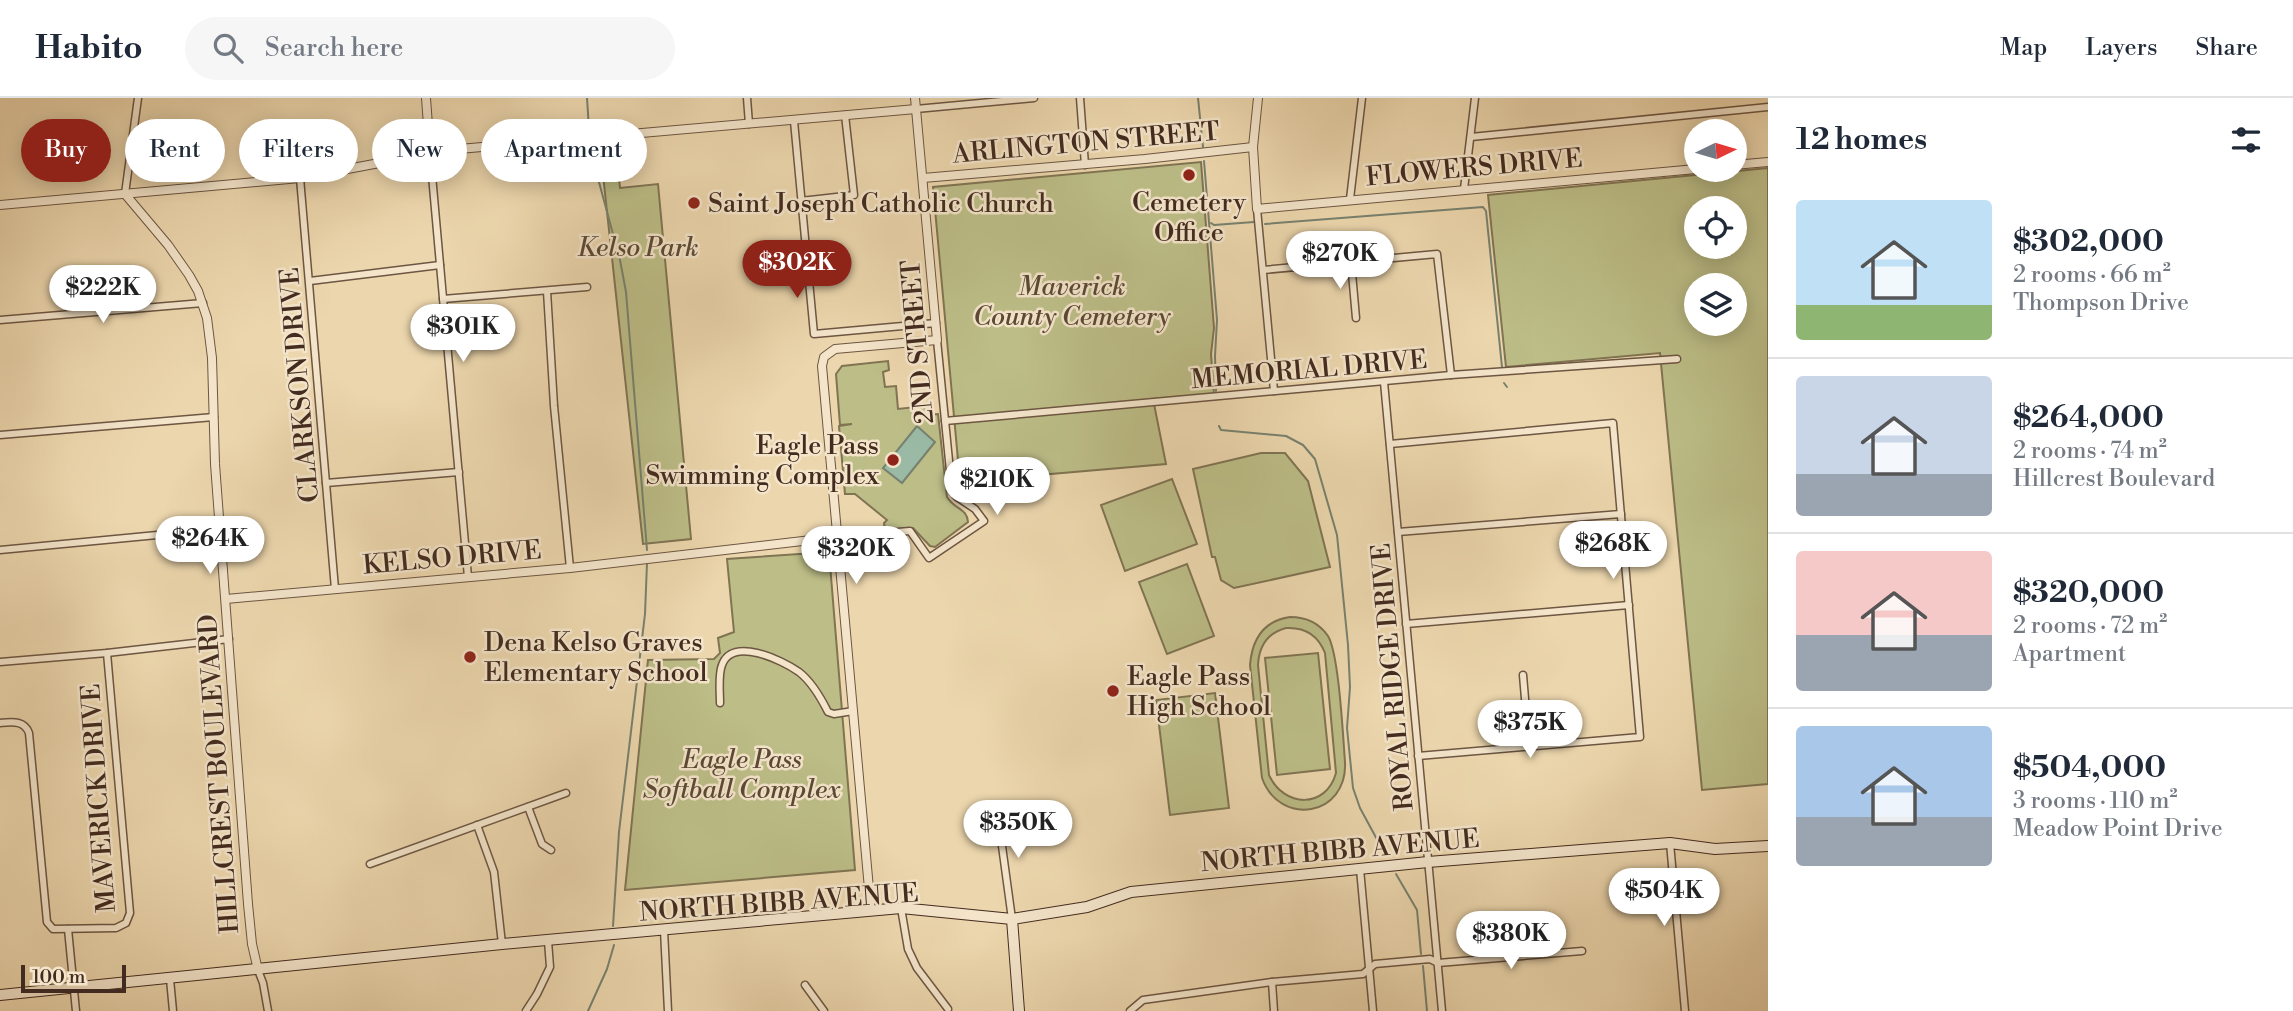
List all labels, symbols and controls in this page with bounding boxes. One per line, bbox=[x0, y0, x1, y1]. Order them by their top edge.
search box bbox=[185, 17, 675, 80]
text: Habito bbox=[35, 28, 143, 69]
icon: search bbox=[209, 29, 247, 67]
text: Search here bbox=[265, 32, 404, 64]
text: Map bbox=[2000, 33, 2047, 63]
text: Layers bbox=[2085, 33, 2157, 63]
text: Share bbox=[2195, 33, 2258, 63]
street label: ARLINGTON STREET bbox=[950, 115, 1221, 171]
chip: Buy bbox=[21, 119, 111, 182]
chip: Rent bbox=[125, 119, 225, 182]
chip: Filters bbox=[239, 119, 358, 182]
chip: New bbox=[372, 119, 467, 182]
chip: Apartment bbox=[481, 119, 647, 182]
north arrow bbox=[1684, 119, 1746, 182]
map controls bbox=[1684, 119, 1747, 336]
text: 12 homes bbox=[1796, 121, 1927, 159]
icon: filters bbox=[2227, 121, 2265, 159]
street label: FLOWERS DRIVE bbox=[1364, 143, 1584, 193]
marker: Cemetery Office bbox=[1181, 167, 1197, 183]
place label: Cemetery Office bbox=[1132, 187, 1246, 249]
place label: Saint Joseph Catholic Church bbox=[708, 188, 1054, 220]
marker: Saint Joseph Catholic Church bbox=[686, 195, 702, 211]
button: locate bbox=[1684, 196, 1747, 259]
text: $302,000 bbox=[2013, 223, 2164, 261]
icon: home bbox=[1852, 228, 1936, 312]
park label: Kelso Park bbox=[577, 232, 699, 264]
pin: $270K bbox=[1291, 232, 1389, 291]
pin: $302K bbox=[748, 240, 846, 300]
text: $270K bbox=[1302, 240, 1378, 268]
text: $302K bbox=[759, 249, 835, 277]
street label: 2ND STREET bbox=[895, 259, 941, 425]
text: 2 rooms · 66 m² bbox=[2013, 261, 2171, 289]
pin: $222K bbox=[54, 266, 152, 325]
street label: CLARKSON DRIVE bbox=[274, 266, 326, 504]
park label: Maverick County Cemetery bbox=[973, 271, 1171, 333]
button: layers bbox=[1684, 273, 1747, 336]
text: $222K bbox=[65, 274, 141, 302]
text: Thompson Drive bbox=[2013, 289, 2189, 317]
pin: $301K bbox=[414, 304, 512, 364]
text: $301K bbox=[426, 313, 500, 341]
street label: MEMORIAL DRIVE bbox=[1190, 344, 1429, 396]
text: $264,000 bbox=[2013, 399, 2164, 437]
icon: home bbox=[1852, 404, 1936, 488]
place label: Eagle Pass Swimming Complex bbox=[645, 430, 880, 492]
text: 2 rooms · 74 m² bbox=[2013, 437, 2167, 465]
marker: Eagle Pass Swimming Complex bbox=[885, 452, 901, 468]
pin: $210K bbox=[948, 458, 1046, 517]
text: Hillcrest Boulevard bbox=[2013, 465, 2215, 493]
text: $210K bbox=[960, 466, 1034, 494]
pin: $264K bbox=[161, 517, 259, 576]
pin: $268K bbox=[1564, 522, 1662, 581]
text: $264K bbox=[171, 525, 249, 553]
pin: $320K bbox=[807, 526, 905, 586]
text: $268K bbox=[1575, 530, 1651, 558]
street label: KELSO DRIVE bbox=[361, 534, 543, 582]
text: $320K bbox=[817, 535, 895, 563]
street label: ROYAL RIDGE DRIVE bbox=[1365, 542, 1421, 812]
text: $320,000 bbox=[2013, 574, 2164, 612]
icon: home bbox=[1852, 579, 1936, 663]
text: 2 rooms · 72 m² bbox=[2013, 612, 2167, 640]
street label: HILLCREST BOULEVARD bbox=[192, 613, 246, 935]
place label: Dena Kelso Graves Elementary School bbox=[484, 627, 708, 689]
text: Apartment bbox=[2013, 640, 2126, 668]
marker: Dena Kelso Graves Elementary School bbox=[462, 649, 478, 665]
place label: Eagle Pass High School bbox=[1127, 661, 1271, 723]
street label: MAVERICK DRIVE bbox=[75, 682, 123, 913]
marker: Eagle Pass High School bbox=[1105, 683, 1121, 699]
pin: $375K bbox=[1481, 700, 1579, 760]
text: $375K bbox=[1494, 709, 1566, 737]
park label: Eagle Pass Softball Complex bbox=[643, 744, 841, 806]
text: $504,000 bbox=[2013, 749, 2166, 787]
icon: home bbox=[1852, 754, 1936, 838]
text: 3 rooms · 110 m² bbox=[2013, 787, 2177, 815]
pin: $350K bbox=[969, 800, 1067, 860]
text: $350K bbox=[979, 809, 1057, 837]
text: Meadow Point Drive bbox=[2013, 815, 2223, 843]
street label: NORTH BIBB AVENUE bbox=[1199, 823, 1481, 879]
pin: $504K bbox=[1615, 868, 1713, 928]
street label: NORTH BIBB AVENUE bbox=[638, 877, 920, 929]
text: $504K bbox=[1625, 877, 1703, 905]
pin: $380K bbox=[1462, 912, 1560, 971]
text: $380K bbox=[1472, 920, 1550, 948]
scale bar bbox=[21, 962, 126, 994]
text: 100 m bbox=[32, 965, 85, 989]

